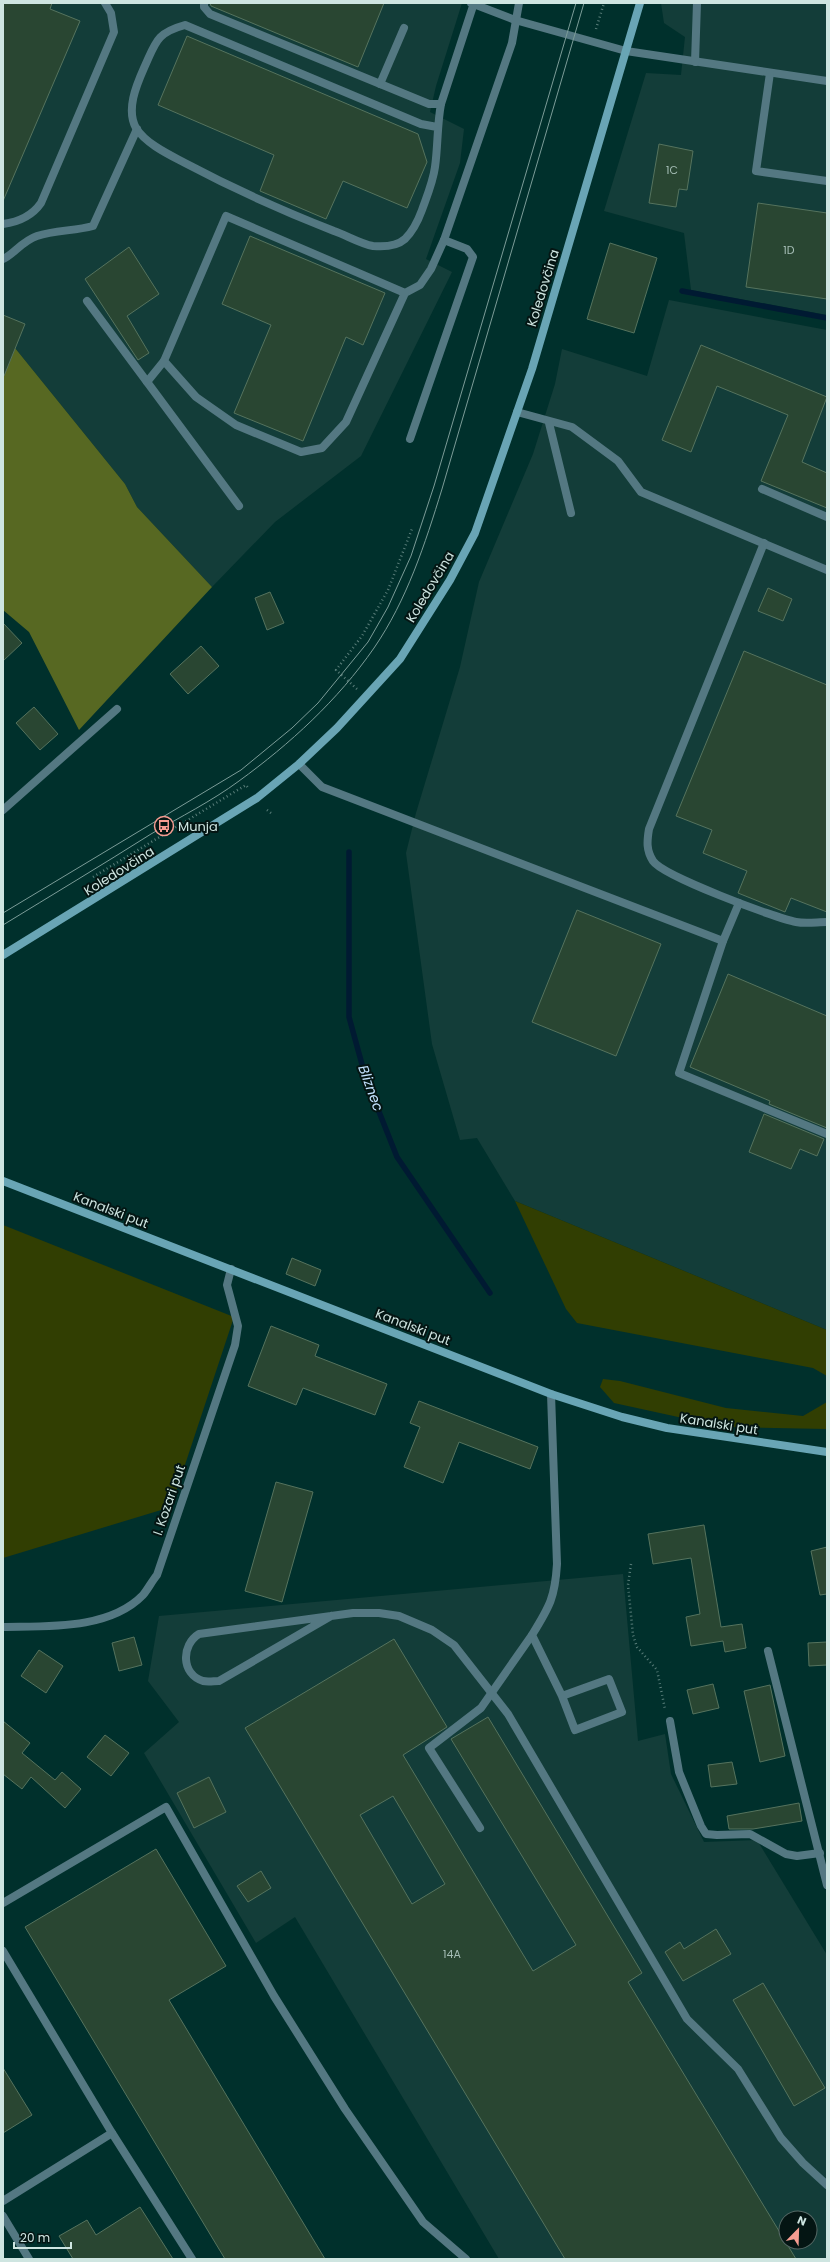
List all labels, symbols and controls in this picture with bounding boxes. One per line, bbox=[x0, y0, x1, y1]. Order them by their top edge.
house number: 1C bbox=[666, 162, 678, 178]
house number: 1D bbox=[783, 242, 795, 258]
street label: Koledovčina bbox=[522, 247, 564, 329]
street label: Koledovčina bbox=[401, 548, 459, 626]
bus stop icon: Munja bbox=[153, 815, 175, 837]
place label: Munja bbox=[178, 817, 218, 836]
street label: Koledovčina bbox=[80, 842, 158, 900]
water label: Bliznec bbox=[353, 1062, 389, 1114]
street label: Kanalski put bbox=[71, 1187, 151, 1233]
street label: Kanalski put bbox=[373, 1304, 453, 1350]
street label: Kanalski put bbox=[679, 1408, 760, 1440]
street label: I. Kozari put bbox=[148, 1462, 190, 1538]
house number: 14A bbox=[443, 1946, 462, 1962]
north arrow bbox=[778, 2210, 818, 2250]
text: N bbox=[795, 2212, 809, 2230]
scale bar bbox=[14, 2224, 71, 2250]
text: 20 m bbox=[20, 2229, 50, 2246]

